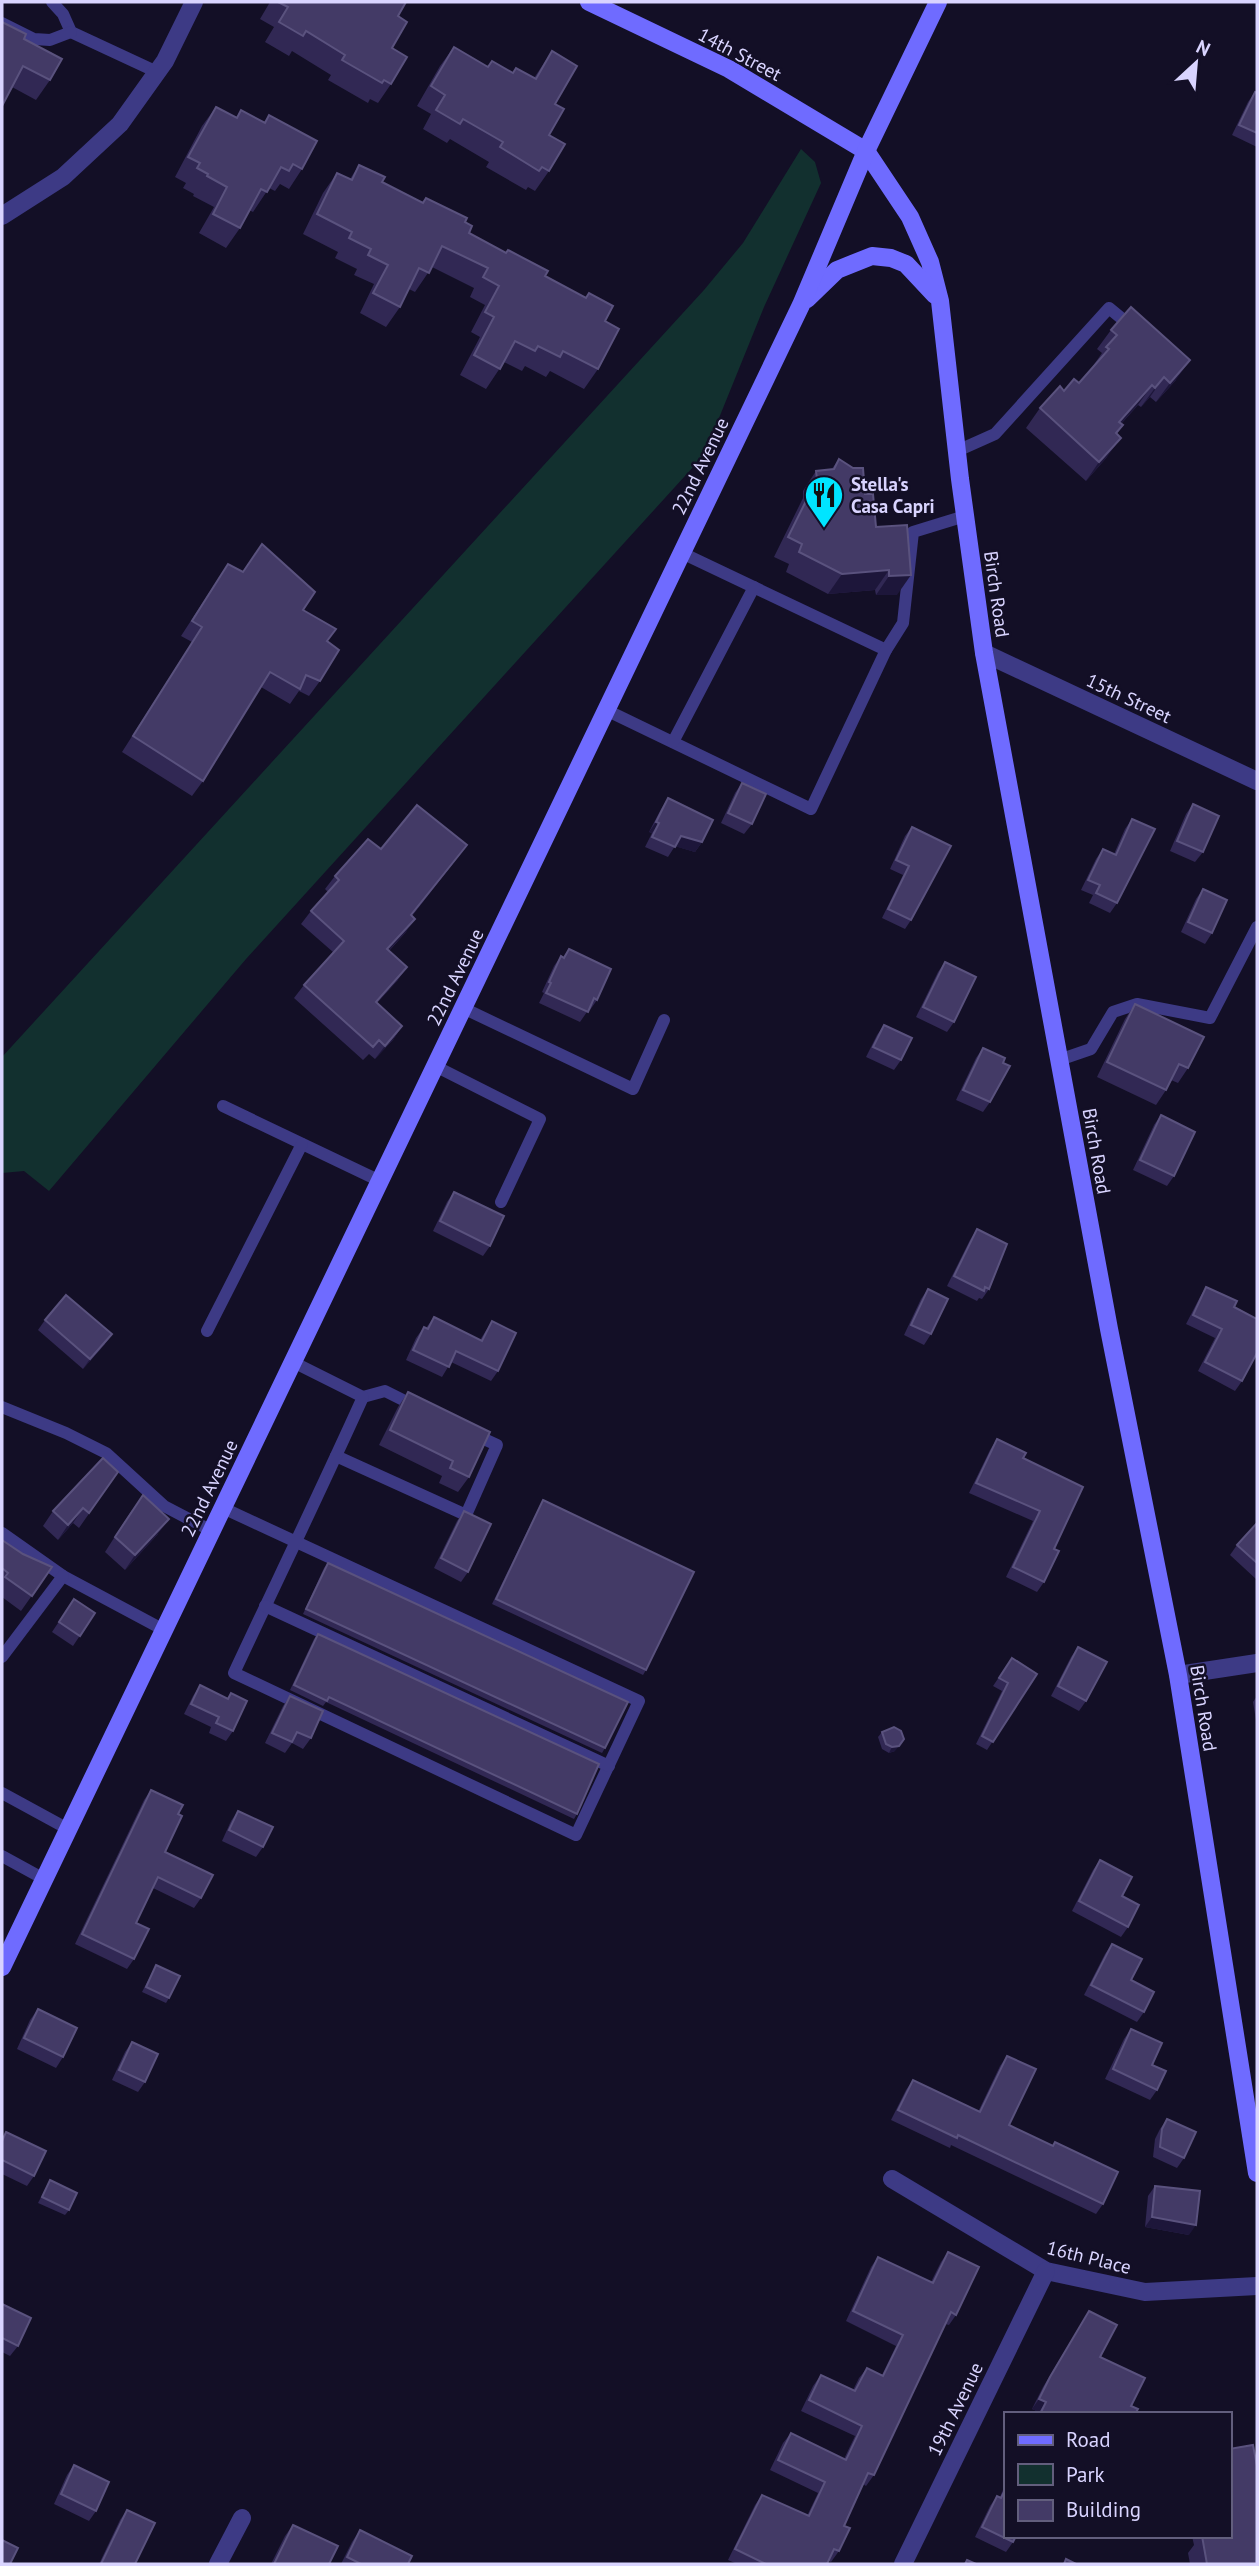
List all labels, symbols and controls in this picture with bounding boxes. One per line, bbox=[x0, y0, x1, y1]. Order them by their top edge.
street label: 14th Street bbox=[694, 22, 786, 86]
north arrow bbox=[1161, 28, 1231, 98]
text: N bbox=[1193, 34, 1214, 61]
street label: 22nd Avenue bbox=[666, 413, 734, 519]
place label: Stella's Casa Capri bbox=[851, 472, 935, 518]
restaurant icon: Stella's Casa Capri bbox=[803, 474, 845, 529]
street label: Birch Road bbox=[979, 549, 1015, 639]
street label: 15th Street bbox=[1083, 668, 1176, 728]
street label: 22nd Avenue bbox=[421, 924, 489, 1030]
street label: Birch Road bbox=[1078, 1106, 1116, 1196]
street label: 22nd Avenue bbox=[175, 1435, 243, 1541]
street label: Birch Road bbox=[1185, 1663, 1223, 1753]
street label: 16th Place bbox=[1044, 2235, 1134, 2279]
street label: 19th Avenue bbox=[922, 2358, 988, 2460]
legend bbox=[1004, 2412, 1231, 2538]
text: Road bbox=[1066, 2426, 1110, 2453]
text: Park bbox=[1066, 2461, 1105, 2488]
text: Building bbox=[1066, 2496, 1141, 2523]

